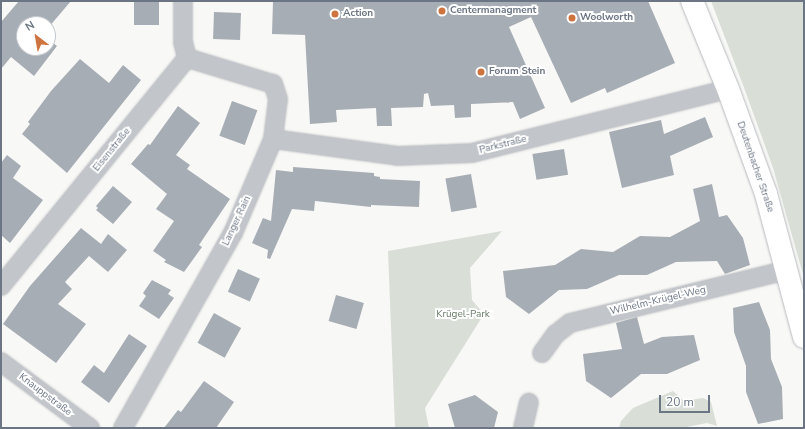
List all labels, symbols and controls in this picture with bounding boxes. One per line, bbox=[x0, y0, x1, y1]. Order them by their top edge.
place label: Centermanagment bbox=[450, 5, 536, 17]
marker: Centermanagment bbox=[437, 6, 447, 16]
place label: Action bbox=[343, 8, 373, 20]
marker: Action bbox=[330, 9, 340, 19]
place label: Woolworth bbox=[580, 12, 633, 24]
marker: Woolworth bbox=[567, 13, 577, 23]
north arrow bbox=[16, 16, 56, 56]
text: N bbox=[23, 18, 37, 35]
place label: Forum Stein bbox=[489, 66, 545, 78]
marker: Forum Stein bbox=[476, 67, 486, 77]
street label: Deutenbacher Straße bbox=[734, 120, 776, 214]
street label: Eisenstraße bbox=[91, 126, 133, 174]
street label: Parkstraße bbox=[478, 133, 528, 157]
street label: Langer Rain bbox=[220, 194, 254, 248]
street label: Wilhelm-Krügel-Weg bbox=[609, 284, 707, 318]
park label: Krügel-Park bbox=[436, 309, 490, 321]
street label: Knauppstraße bbox=[16, 371, 74, 419]
scale bar bbox=[661, 387, 712, 413]
text: 20 m bbox=[666, 394, 694, 410]

